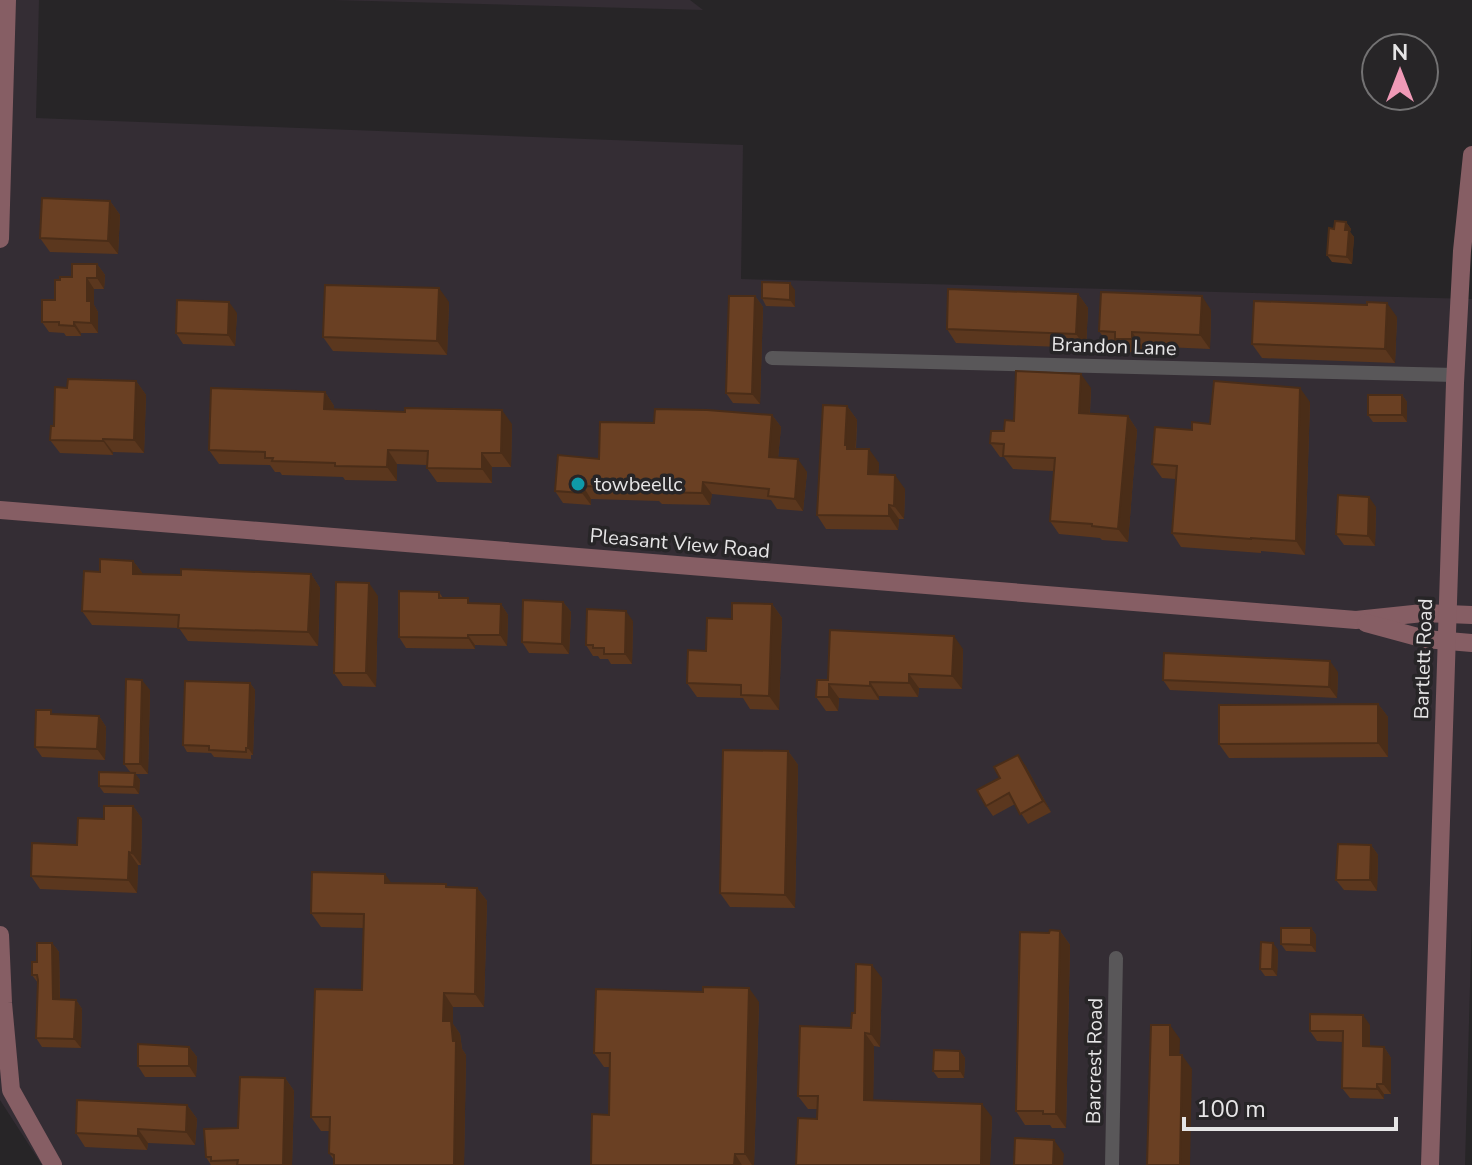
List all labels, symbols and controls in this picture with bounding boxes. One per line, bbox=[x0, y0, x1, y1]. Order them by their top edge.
north arrow bbox=[1360, 32, 1440, 112]
text: N bbox=[1392, 38, 1408, 68]
street label: Brandon Lane bbox=[1051, 331, 1177, 362]
place label: towbeellc bbox=[594, 471, 683, 498]
marker: towbeellc bbox=[569, 475, 587, 493]
street label: Pleasant View Road bbox=[589, 522, 771, 565]
street label: Bartlett Road bbox=[1408, 598, 1439, 720]
street label: Barcrest Road bbox=[1080, 998, 1109, 1124]
scale bar bbox=[1184, 1081, 1396, 1131]
text: 100 m bbox=[1196, 1093, 1266, 1125]

